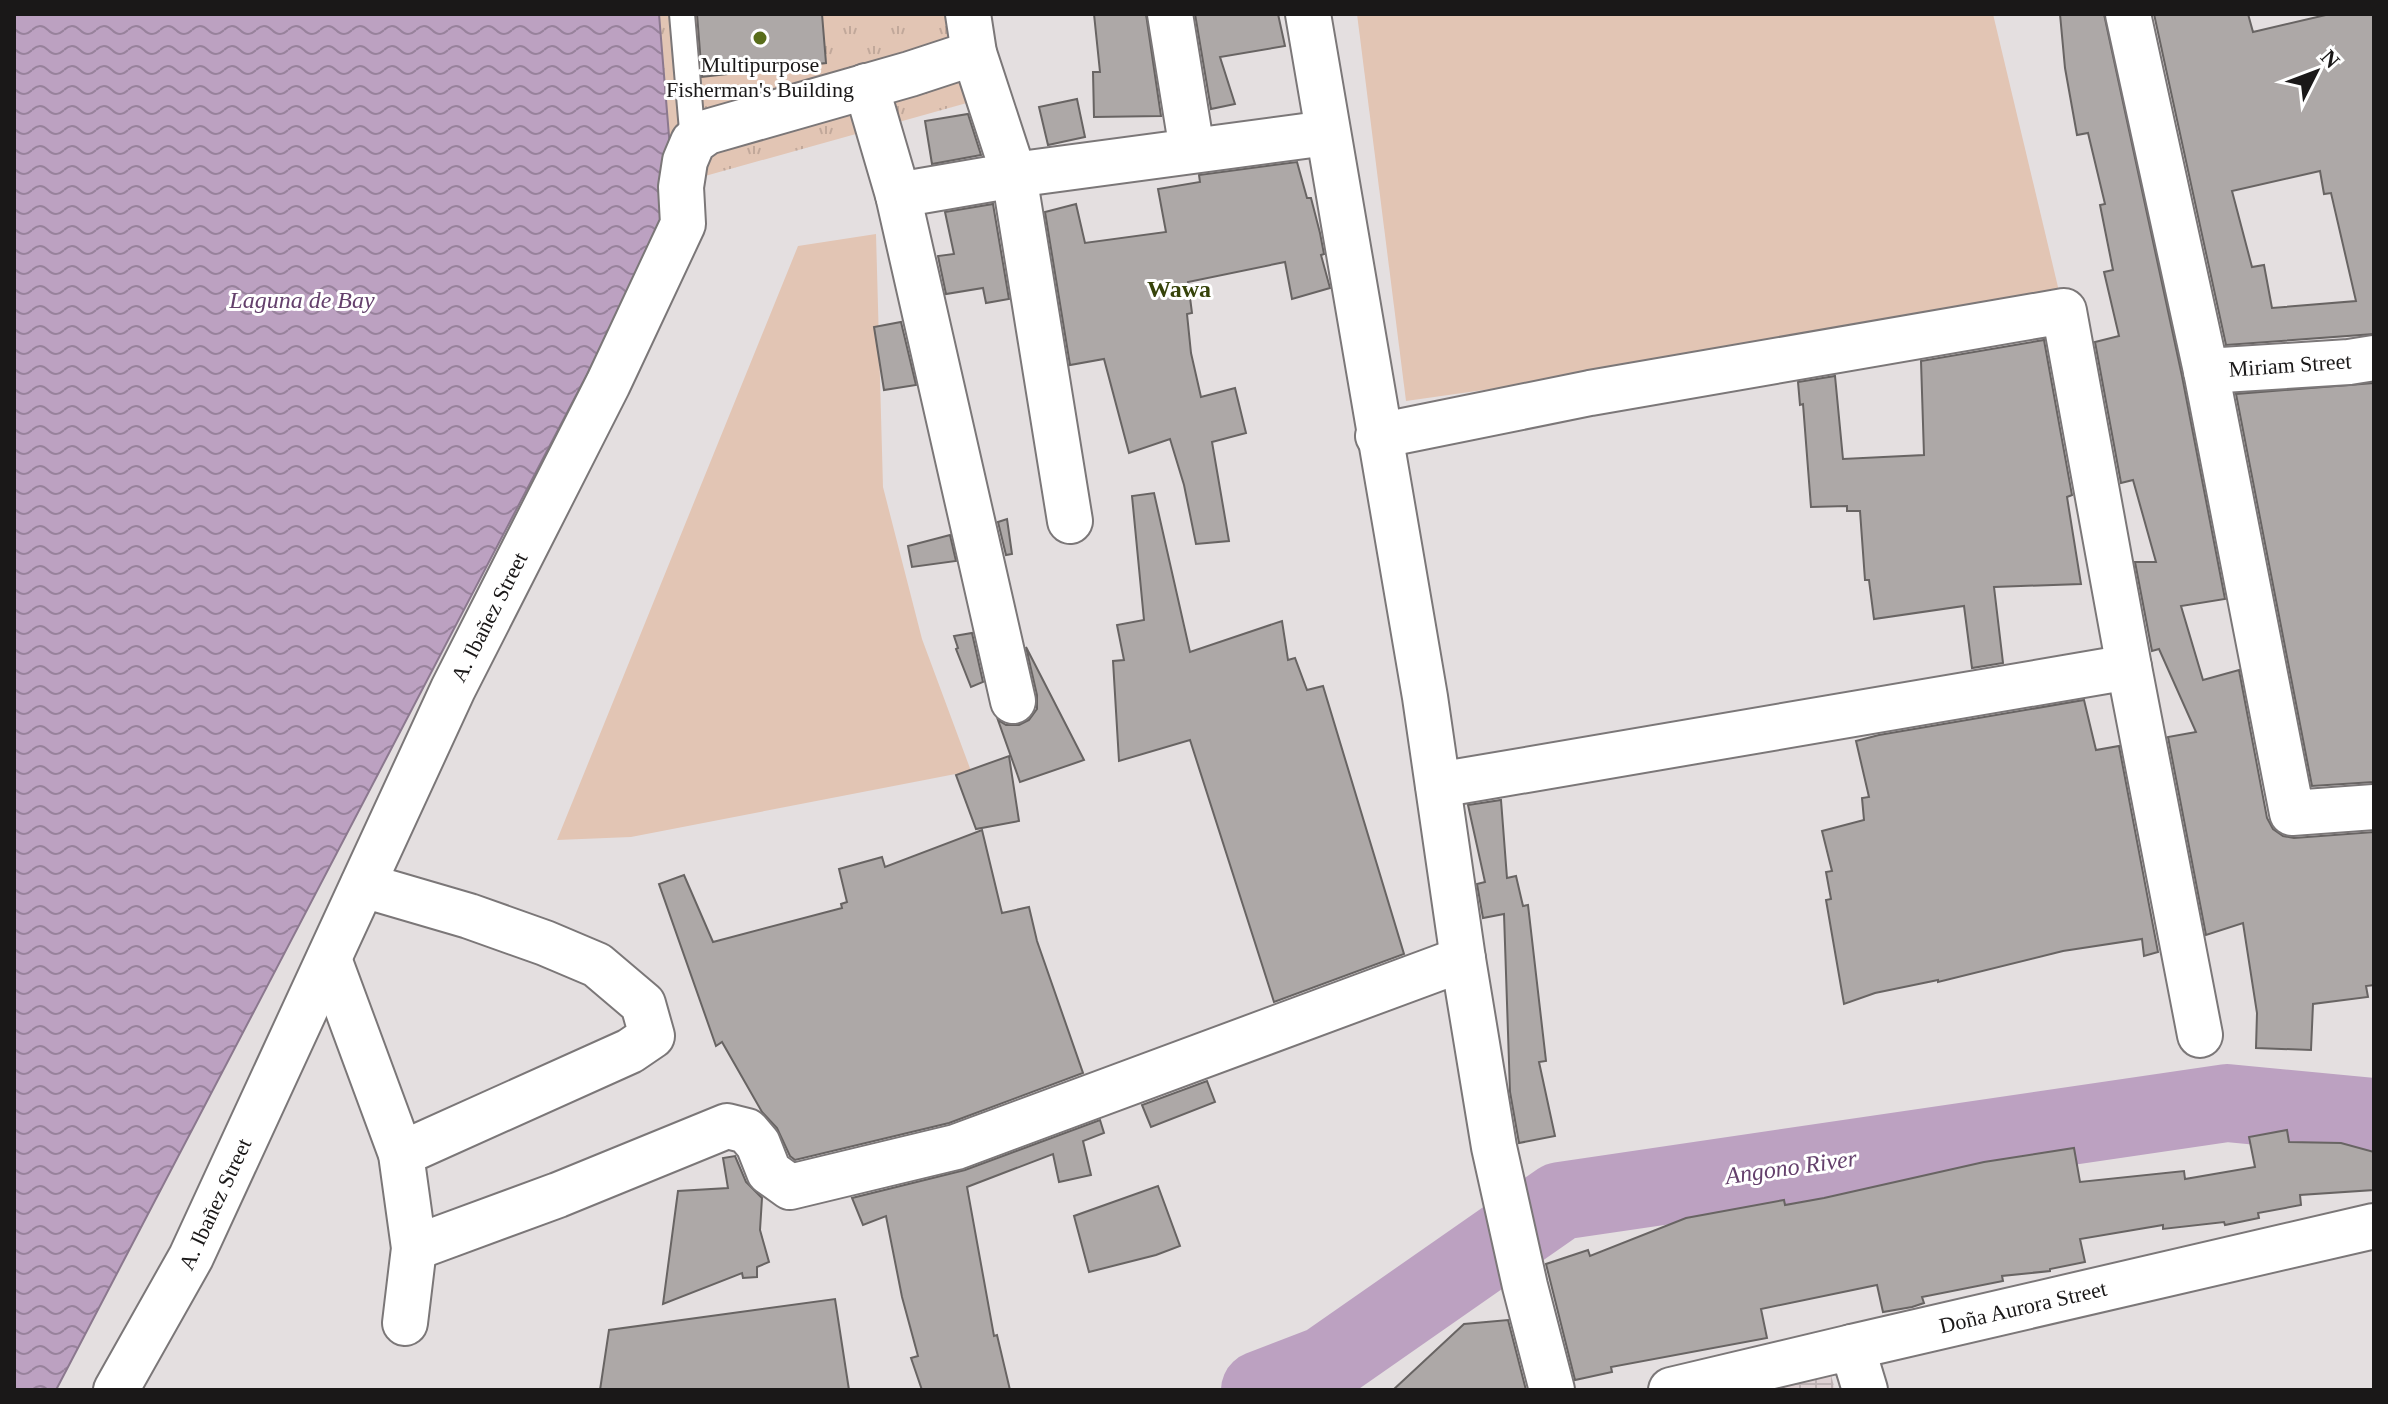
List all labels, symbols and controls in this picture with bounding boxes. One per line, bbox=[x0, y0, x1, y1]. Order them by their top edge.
marker: Multipurpose Fisherman's Building bbox=[751, 29, 769, 47]
north arrow bbox=[2276, 32, 2356, 112]
text: N bbox=[2316, 45, 2345, 73]
place label: Multipurpose Fisherman's Building bbox=[666, 52, 854, 102]
district label: Wawa bbox=[1147, 276, 1211, 302]
water label: Laguna de Bay bbox=[228, 287, 375, 313]
street label: Miriam Street bbox=[2228, 348, 2352, 382]
street label: A. Ibañez Street bbox=[446, 548, 532, 686]
street label: A. Ibañez Street bbox=[174, 1134, 256, 1274]
water label: Angono River bbox=[1722, 1145, 1859, 1189]
street label: Doña Aurora Street bbox=[1937, 1276, 2109, 1338]

